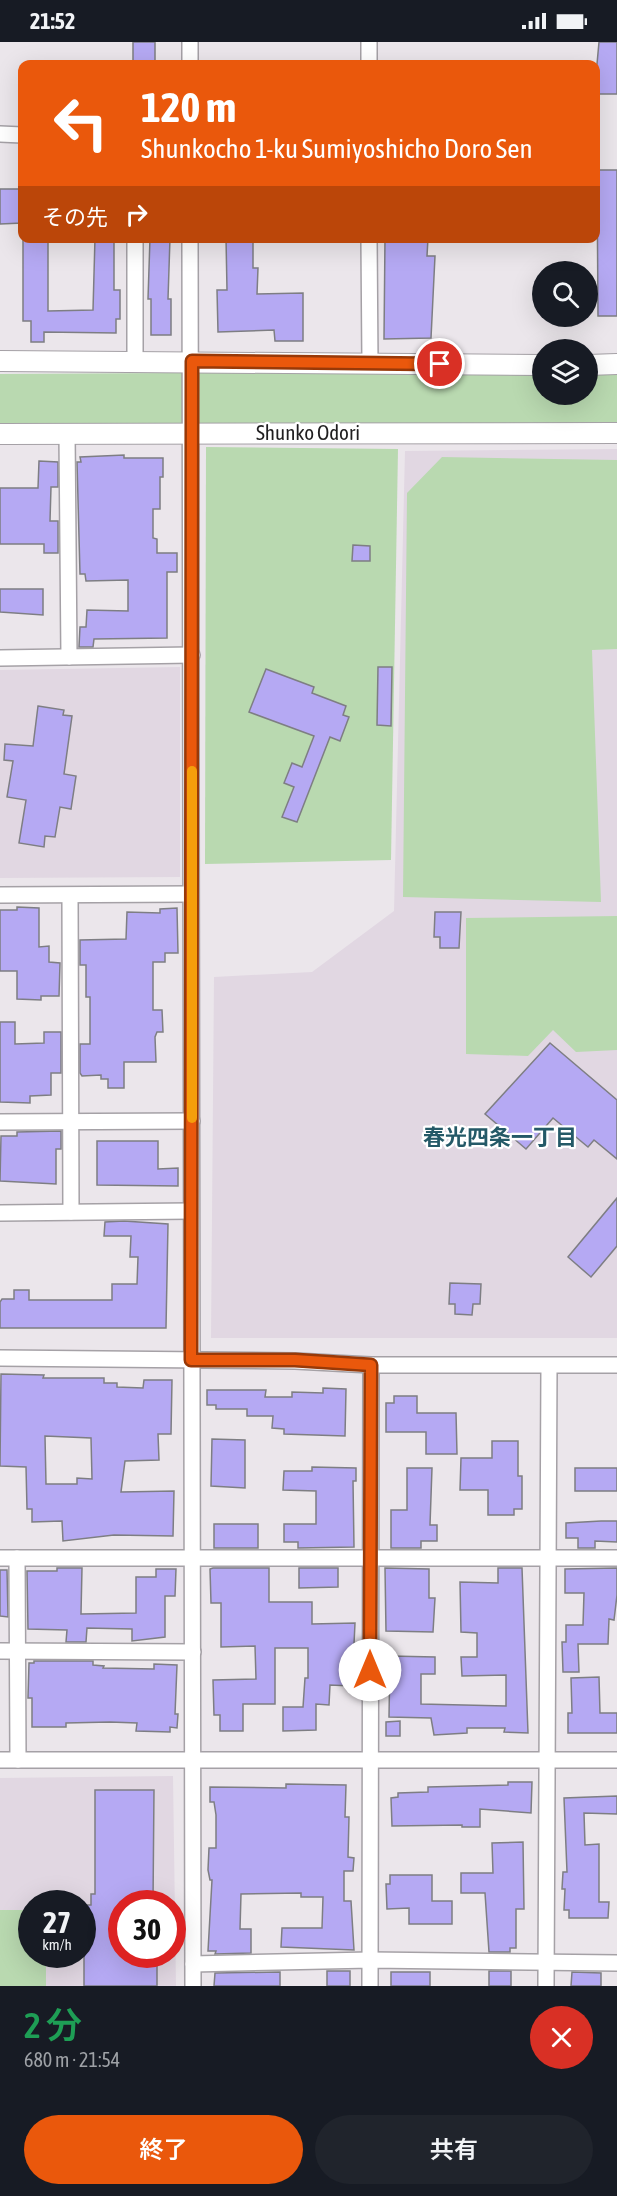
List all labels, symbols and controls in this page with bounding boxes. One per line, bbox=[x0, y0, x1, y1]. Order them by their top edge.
text: 21:52 bbox=[30, 8, 75, 34]
text: 120 m bbox=[141, 83, 236, 131]
icon: left bbox=[42, 84, 120, 162]
text: Shunkocho 1-ku Sumiyoshicho Doro Sen bbox=[141, 133, 533, 164]
icon: right bbox=[120, 198, 153, 231]
text: その先 bbox=[42, 204, 108, 230]
map controls bbox=[532, 261, 598, 405]
button: search bbox=[532, 261, 598, 327]
pin bbox=[414, 338, 465, 389]
button: layers bbox=[532, 339, 598, 405]
icon: arrive bbox=[423, 347, 456, 380]
street label: Shunko Odori bbox=[256, 420, 360, 444]
district label: 春光四条一丁目 bbox=[423, 1124, 577, 1150]
position arrow bbox=[338, 1638, 402, 1702]
speed limit sign: 30 bbox=[108, 1890, 186, 1968]
text: 27 bbox=[43, 1905, 71, 1939]
text: km/h bbox=[42, 1936, 72, 1953]
text: 2 分 bbox=[24, 2004, 82, 2046]
button: close bbox=[530, 2006, 593, 2069]
text: 680 m · 21:54 bbox=[24, 2048, 120, 2071]
button: 終了 bbox=[24, 2115, 303, 2184]
button: 共有 bbox=[315, 2115, 593, 2184]

